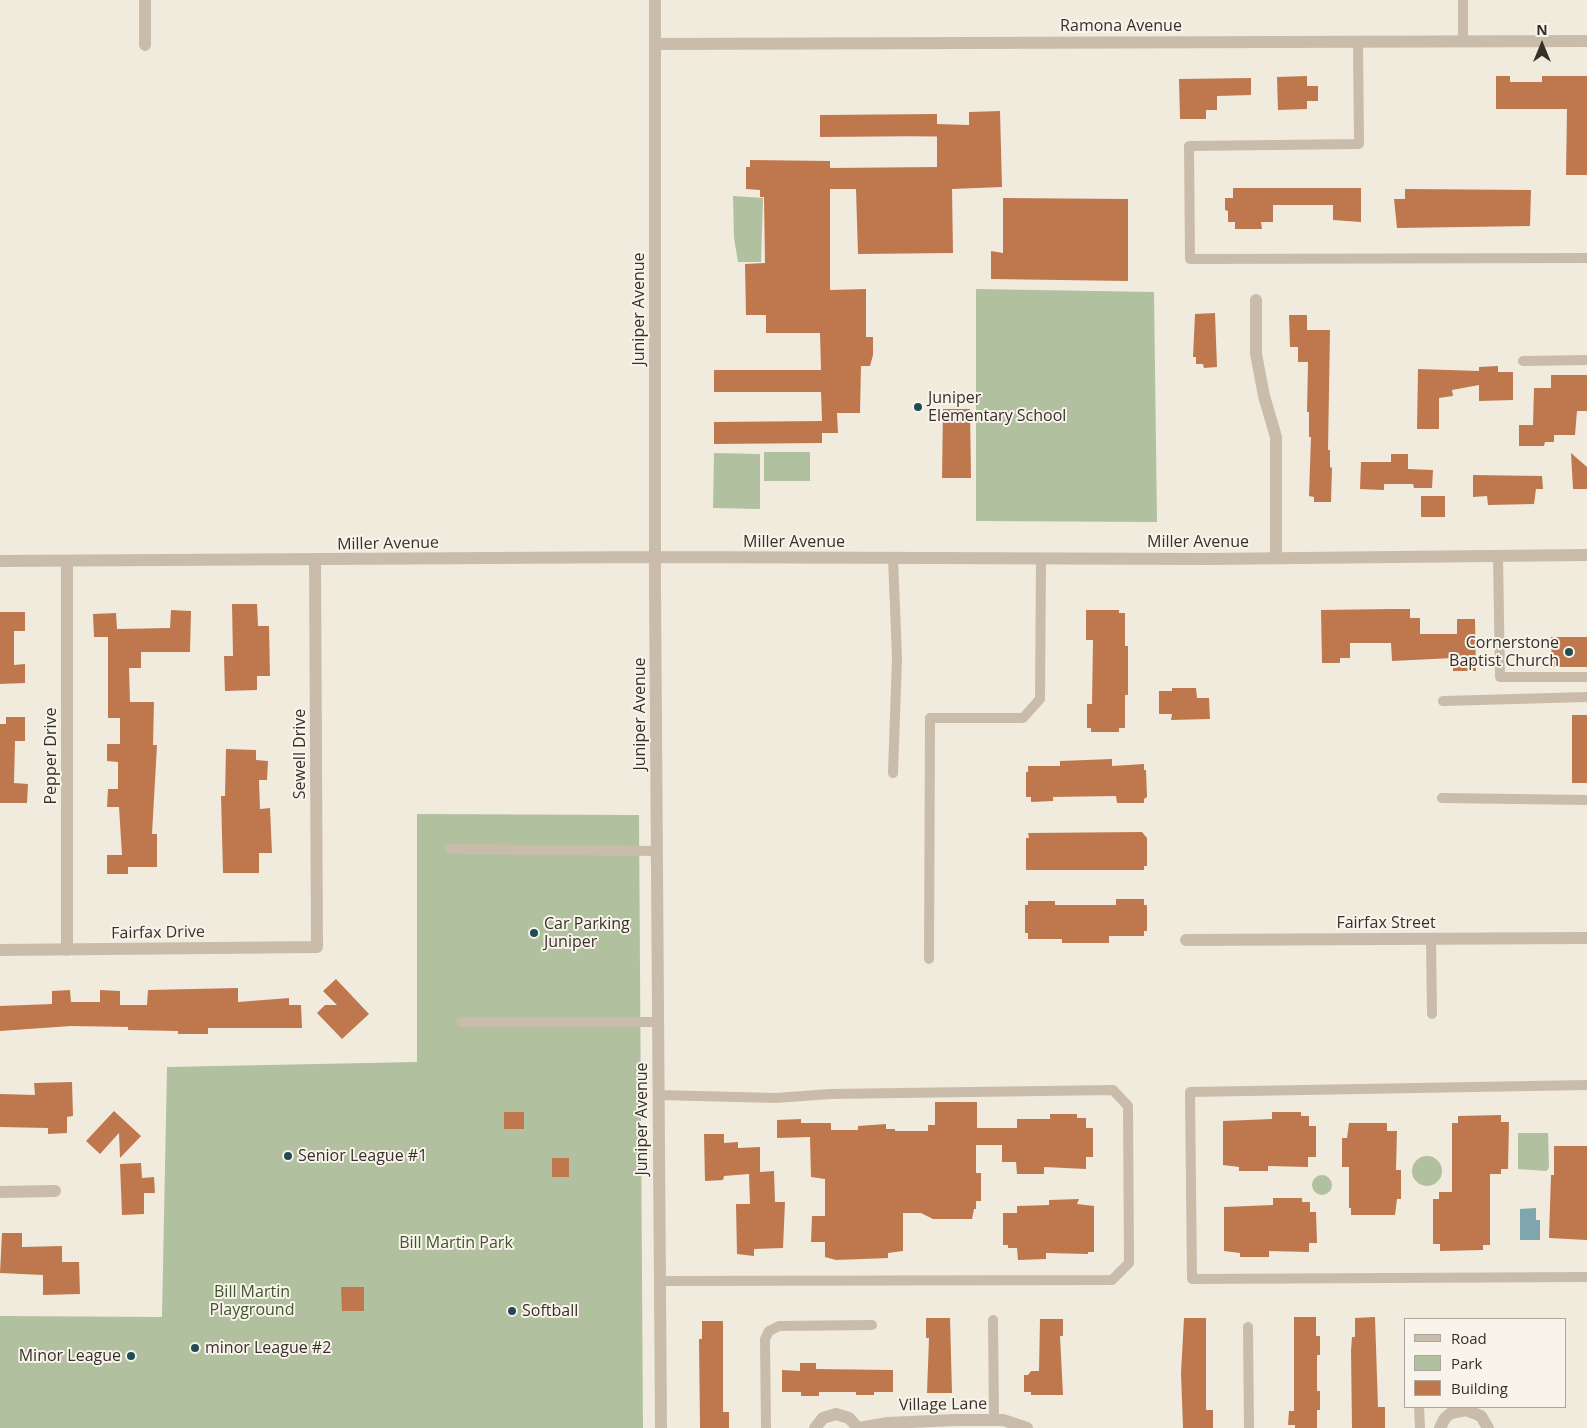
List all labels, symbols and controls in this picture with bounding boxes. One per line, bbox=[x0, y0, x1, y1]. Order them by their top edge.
street label: Ramona Avenue bbox=[1060, 16, 1182, 36]
north arrow bbox=[1517, 20, 1567, 70]
text: N bbox=[1536, 20, 1548, 39]
street label: Juniper Avenue bbox=[629, 252, 649, 366]
place label: Juniper Elementary School bbox=[928, 388, 1066, 426]
marker: Juniper Elementary School bbox=[912, 401, 924, 413]
street label: Miller Avenue bbox=[743, 532, 845, 552]
street label: Miller Avenue bbox=[1147, 532, 1249, 552]
street label: Miller Avenue bbox=[337, 534, 439, 554]
place label: Cornerstone Baptist Church bbox=[1449, 633, 1559, 671]
marker: Cornerstone Baptist Church bbox=[1563, 646, 1575, 658]
street label: Juniper Avenue bbox=[630, 657, 650, 771]
street label: Pepper Drive bbox=[41, 707, 61, 805]
street label: Sewell Drive bbox=[290, 709, 310, 799]
street label: Fairfax Street bbox=[1336, 913, 1436, 933]
place label: Car Parking Juniper bbox=[544, 914, 630, 952]
street label: Fairfax Drive bbox=[111, 923, 205, 943]
marker: Car Parking Juniper bbox=[528, 927, 540, 939]
street label: Juniper Avenue bbox=[632, 1062, 652, 1176]
place label: Senior League #1 bbox=[298, 1146, 427, 1166]
marker: Senior League #1 bbox=[282, 1150, 294, 1162]
park label: Bill Martin Park bbox=[399, 1233, 513, 1253]
park label: Bill Martin Playground bbox=[210, 1282, 294, 1320]
place label: Softball bbox=[522, 1301, 578, 1321]
marker: Softball bbox=[506, 1305, 518, 1317]
legend bbox=[1404, 1318, 1567, 1408]
text: Road bbox=[1451, 1328, 1487, 1348]
place label: minor League #2 bbox=[205, 1338, 331, 1358]
marker: minor League #2 bbox=[189, 1342, 201, 1354]
place label: Minor League bbox=[19, 1346, 121, 1366]
marker: Minor League bbox=[125, 1350, 137, 1362]
text: Park bbox=[1451, 1353, 1482, 1373]
text: Building bbox=[1451, 1378, 1508, 1398]
street label: Village Lane bbox=[899, 1395, 987, 1415]

